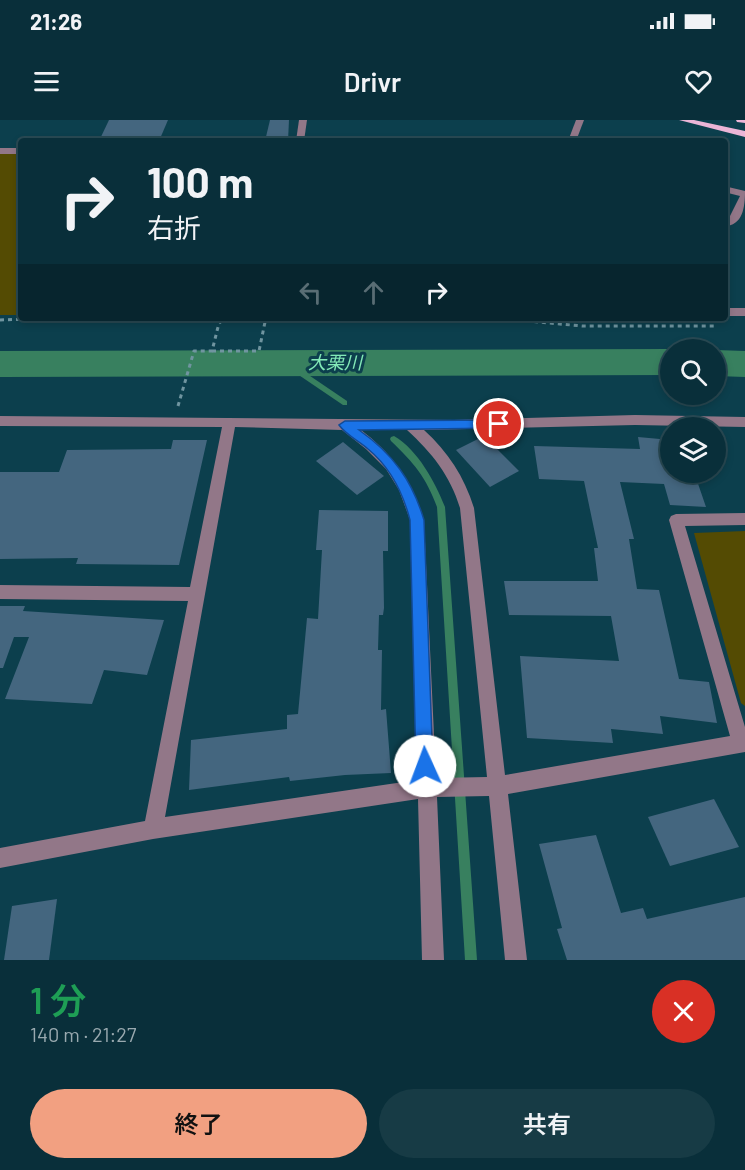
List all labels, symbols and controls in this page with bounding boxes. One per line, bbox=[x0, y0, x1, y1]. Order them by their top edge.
text: 21:26 bbox=[30, 8, 82, 34]
icon: menu bbox=[30, 65, 63, 98]
text: Drivr bbox=[344, 65, 401, 97]
icon: heart bbox=[682, 65, 715, 98]
text: 100 m bbox=[147, 156, 253, 206]
icon: right bbox=[48, 162, 126, 240]
text: 右折 bbox=[147, 211, 201, 243]
icon: left bbox=[294, 276, 327, 309]
icon: ahead bbox=[357, 276, 390, 309]
icon: right bbox=[420, 276, 453, 309]
map controls bbox=[660, 339, 726, 483]
button: search bbox=[660, 339, 726, 405]
water label: 大栗川 bbox=[308, 351, 364, 373]
pin bbox=[473, 398, 524, 449]
icon: arrive bbox=[482, 407, 515, 440]
button: layers bbox=[660, 417, 726, 483]
position arrow bbox=[393, 734, 457, 798]
text: 1 分 bbox=[30, 978, 86, 1021]
button: close bbox=[652, 980, 715, 1043]
text: 140 m · 21:27 bbox=[30, 1022, 136, 1046]
button: 終了 bbox=[30, 1089, 367, 1158]
button: 共有 bbox=[379, 1089, 715, 1158]

